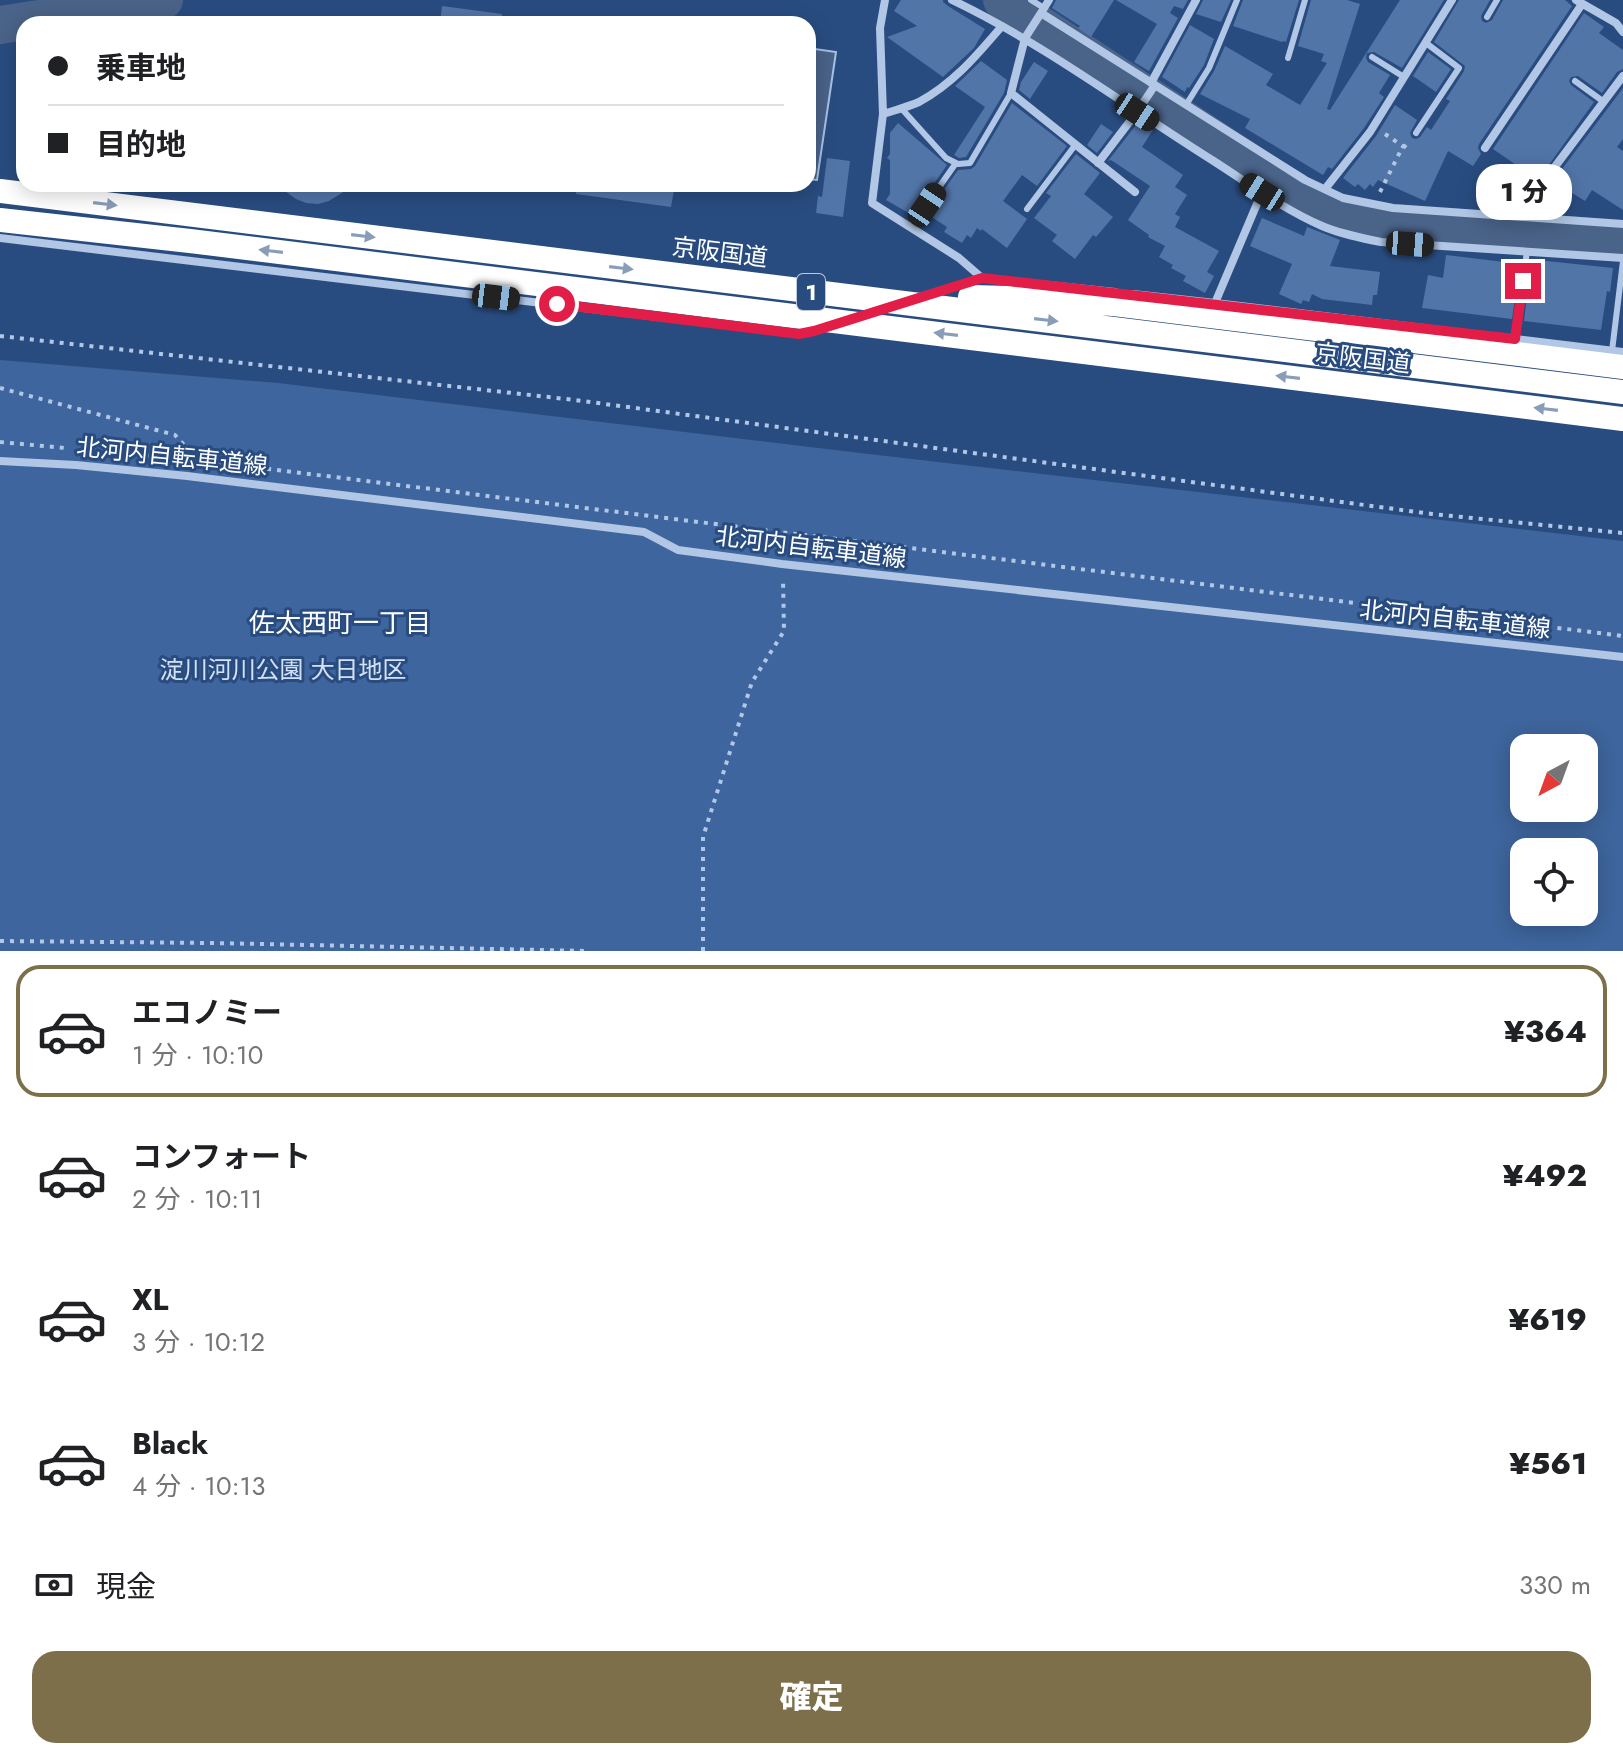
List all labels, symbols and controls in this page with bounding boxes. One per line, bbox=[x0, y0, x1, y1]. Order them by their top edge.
text: 乗車地 bbox=[96, 46, 186, 89]
car bbox=[1110, 89, 1164, 135]
text: 目的地 bbox=[96, 123, 186, 166]
callout: 1 分 bbox=[1475, 165, 1571, 221]
car bbox=[1235, 169, 1289, 215]
text: 1 分 bbox=[1500, 173, 1548, 211]
car bbox=[904, 178, 950, 232]
one-way arrow bbox=[93, 198, 118, 211]
street label: 京阪国道 bbox=[670, 229, 770, 275]
one-way arrow bbox=[351, 230, 376, 243]
car bbox=[1385, 230, 1435, 258]
one-way arrow bbox=[258, 245, 283, 258]
one-way arrow bbox=[609, 262, 634, 275]
route end bbox=[1505, 263, 1541, 299]
road number: 1 bbox=[797, 274, 825, 310]
car bbox=[471, 282, 521, 312]
route start bbox=[539, 286, 575, 322]
one-way arrow bbox=[1034, 314, 1059, 327]
one-way arrow bbox=[933, 328, 958, 341]
street label: 京阪国道 bbox=[1313, 335, 1413, 381]
one-way arrow bbox=[1275, 370, 1300, 383]
one-way arrow bbox=[1533, 402, 1558, 415]
street label: 北河内自転車道線 bbox=[75, 429, 269, 483]
street label: 北河内自転車道線 bbox=[714, 518, 908, 576]
street label: 北河内自転車道線 bbox=[1358, 592, 1552, 646]
district label: 佐太西町一丁目 bbox=[249, 604, 431, 642]
park label: 淀川河川公園 大日地区 bbox=[159, 652, 407, 687]
north arrow bbox=[1510, 734, 1598, 822]
map controls bbox=[1510, 734, 1598, 926]
button: locate bbox=[1510, 838, 1598, 926]
text: エコノミー bbox=[132, 991, 282, 1034]
icon: car bbox=[36, 995, 108, 1067]
text: ¥364 bbox=[1504, 1010, 1587, 1053]
text: 1 分 · 10:10 bbox=[132, 1036, 263, 1074]
text: コンフォート bbox=[132, 1135, 311, 1178]
icon: car bbox=[36, 1139, 108, 1211]
text: ¥492 bbox=[1503, 1154, 1587, 1197]
text: 2 分 · 10:11 bbox=[132, 1180, 263, 1218]
text: XL bbox=[132, 1278, 168, 1321]
icon: car bbox=[36, 1283, 108, 1355]
text: ¥619 bbox=[1509, 1298, 1587, 1341]
text: 3 分 · 10:12 bbox=[132, 1323, 265, 1361]
text: Black bbox=[132, 1422, 208, 1465]
icon: car bbox=[36, 1427, 108, 1499]
text: ¥561 bbox=[1509, 1442, 1587, 1485]
text: 4 分 · 10:13 bbox=[132, 1467, 265, 1505]
icon: cash bbox=[32, 1563, 76, 1607]
text: 現金 bbox=[96, 1565, 156, 1608]
text: 330 m bbox=[1519, 1566, 1591, 1604]
button: 確定 bbox=[32, 1651, 1591, 1743]

